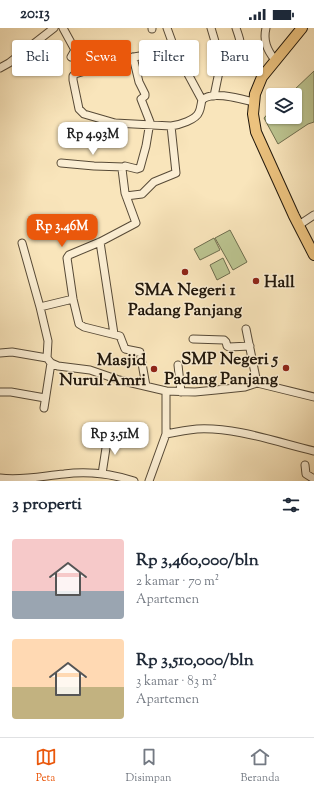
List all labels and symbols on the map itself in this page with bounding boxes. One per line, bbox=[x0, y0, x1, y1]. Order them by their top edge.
pin: Rp 4.93M bbox=[52, 122, 134, 156]
pin: Rp 3.46M bbox=[21, 214, 103, 248]
marker: SMA Negeri 1 Padang Panjang bbox=[180, 267, 190, 277]
place label: Hall bbox=[264, 271, 295, 295]
marker: Hall bbox=[251, 276, 261, 286]
place label: SMA Negeri 1 Padang Panjang bbox=[128, 279, 243, 323]
place label: SMP Negeri 5 Padang Panjang bbox=[164, 348, 279, 392]
place label: Masjid Nurul Amri bbox=[59, 349, 146, 393]
marker: SMP Negeri 5 Padang Panjang bbox=[281, 363, 291, 373]
marker: Masjid Nurul Amri bbox=[149, 364, 159, 374]
pin: Rp 3.51M bbox=[74, 422, 156, 456]

